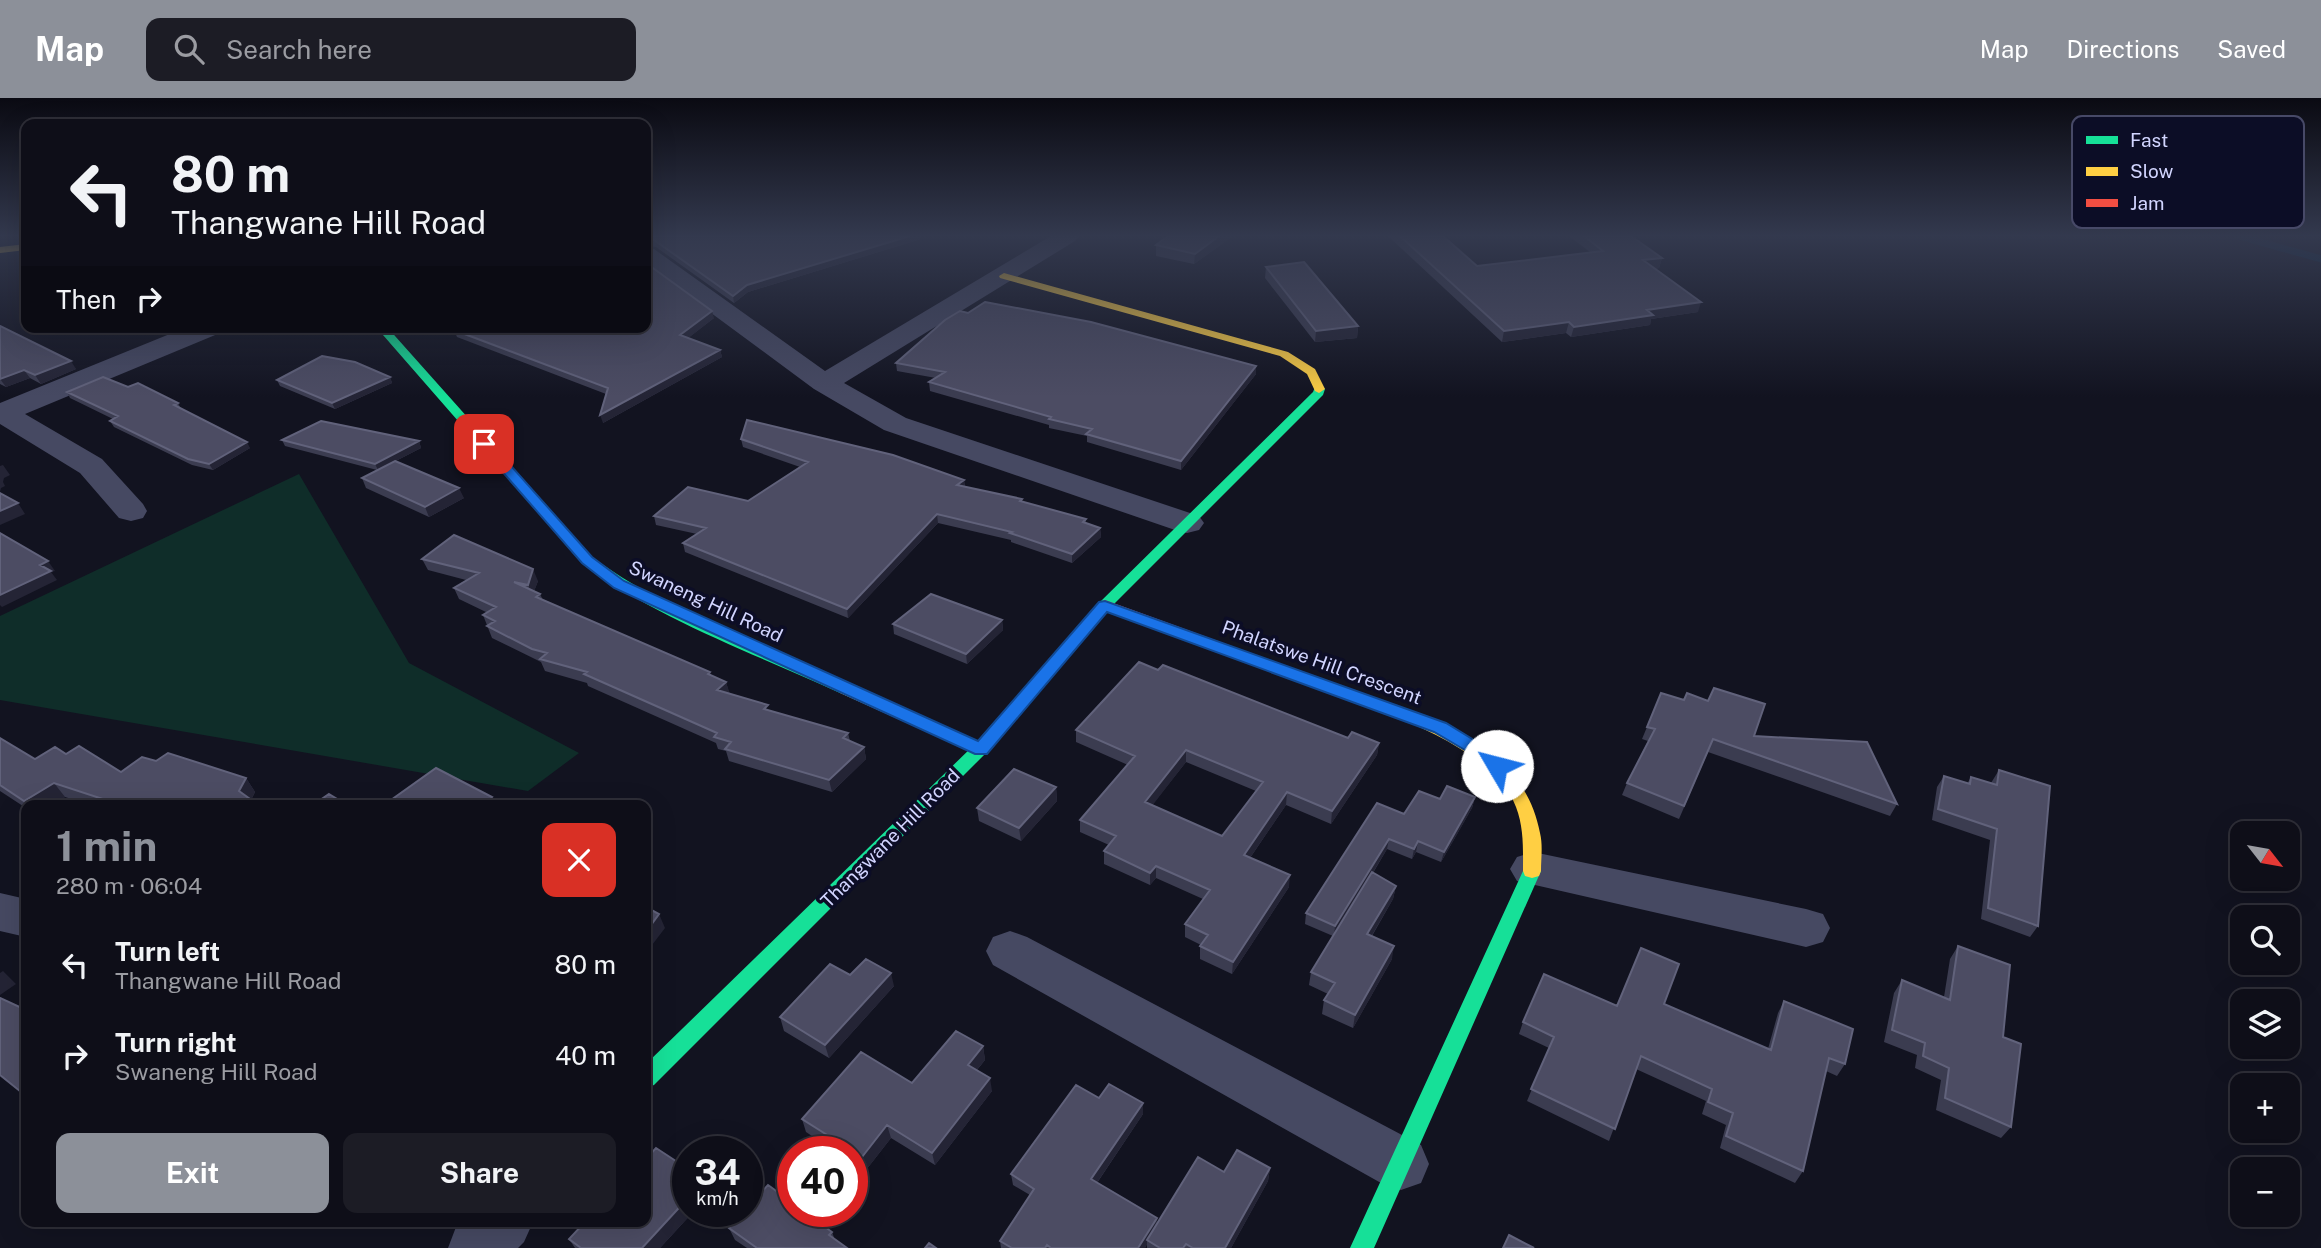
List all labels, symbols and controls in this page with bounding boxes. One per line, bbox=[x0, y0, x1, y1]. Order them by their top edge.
search box bbox=[146, 18, 636, 81]
text: Map bbox=[35, 30, 104, 68]
icon: search bbox=[170, 30, 208, 68]
text: Search here bbox=[226, 34, 372, 65]
text: Map bbox=[1980, 35, 2029, 63]
text: Directions bbox=[2067, 35, 2179, 63]
text: Saved bbox=[2217, 35, 2286, 63]
legend bbox=[2072, 116, 2304, 228]
text: Fast bbox=[2130, 129, 2168, 151]
text: 80 m bbox=[171, 145, 290, 203]
icon: left bbox=[56, 147, 147, 238]
text: Slow bbox=[2130, 160, 2174, 182]
text: Jam bbox=[2130, 192, 2164, 214]
text: Thangwane Hill Road bbox=[171, 204, 486, 241]
icon: right bbox=[130, 280, 168, 318]
text: Then bbox=[56, 284, 116, 315]
pin bbox=[454, 414, 514, 474]
icon: arrive bbox=[465, 425, 503, 463]
street label: Swaneng Hill Road bbox=[626, 556, 786, 646]
street label: Phalatswe Hill Crescent bbox=[1219, 616, 1425, 708]
position arrow bbox=[1460, 729, 1534, 803]
street label: Thangwane Hill Road bbox=[816, 764, 964, 912]
text: 1 min bbox=[56, 821, 157, 870]
north arrow bbox=[2230, 821, 2300, 891]
map controls bbox=[2230, 821, 2300, 1227]
button: close bbox=[542, 823, 616, 897]
text: 280 m · 06:04 bbox=[56, 872, 202, 899]
button: search bbox=[2230, 905, 2300, 975]
text: Turn left bbox=[115, 936, 220, 967]
icon: left bbox=[56, 946, 94, 984]
text: 80 m bbox=[555, 949, 616, 980]
text: Thangwane Hill Road bbox=[115, 967, 341, 994]
button: layers bbox=[2230, 989, 2300, 1059]
text: Turn right bbox=[115, 1027, 237, 1058]
icon: right bbox=[56, 1037, 94, 1075]
text: 40 m bbox=[555, 1040, 616, 1071]
text: Swaneng Hill Road bbox=[115, 1058, 318, 1085]
button: + bbox=[2230, 1073, 2300, 1143]
button: Exit bbox=[56, 1133, 329, 1213]
button: Share bbox=[343, 1133, 616, 1213]
speed limit sign: 40 bbox=[777, 1136, 868, 1227]
text: 34 bbox=[694, 1152, 741, 1193]
button: − bbox=[2230, 1157, 2300, 1227]
text: km/h bbox=[696, 1188, 739, 1209]

